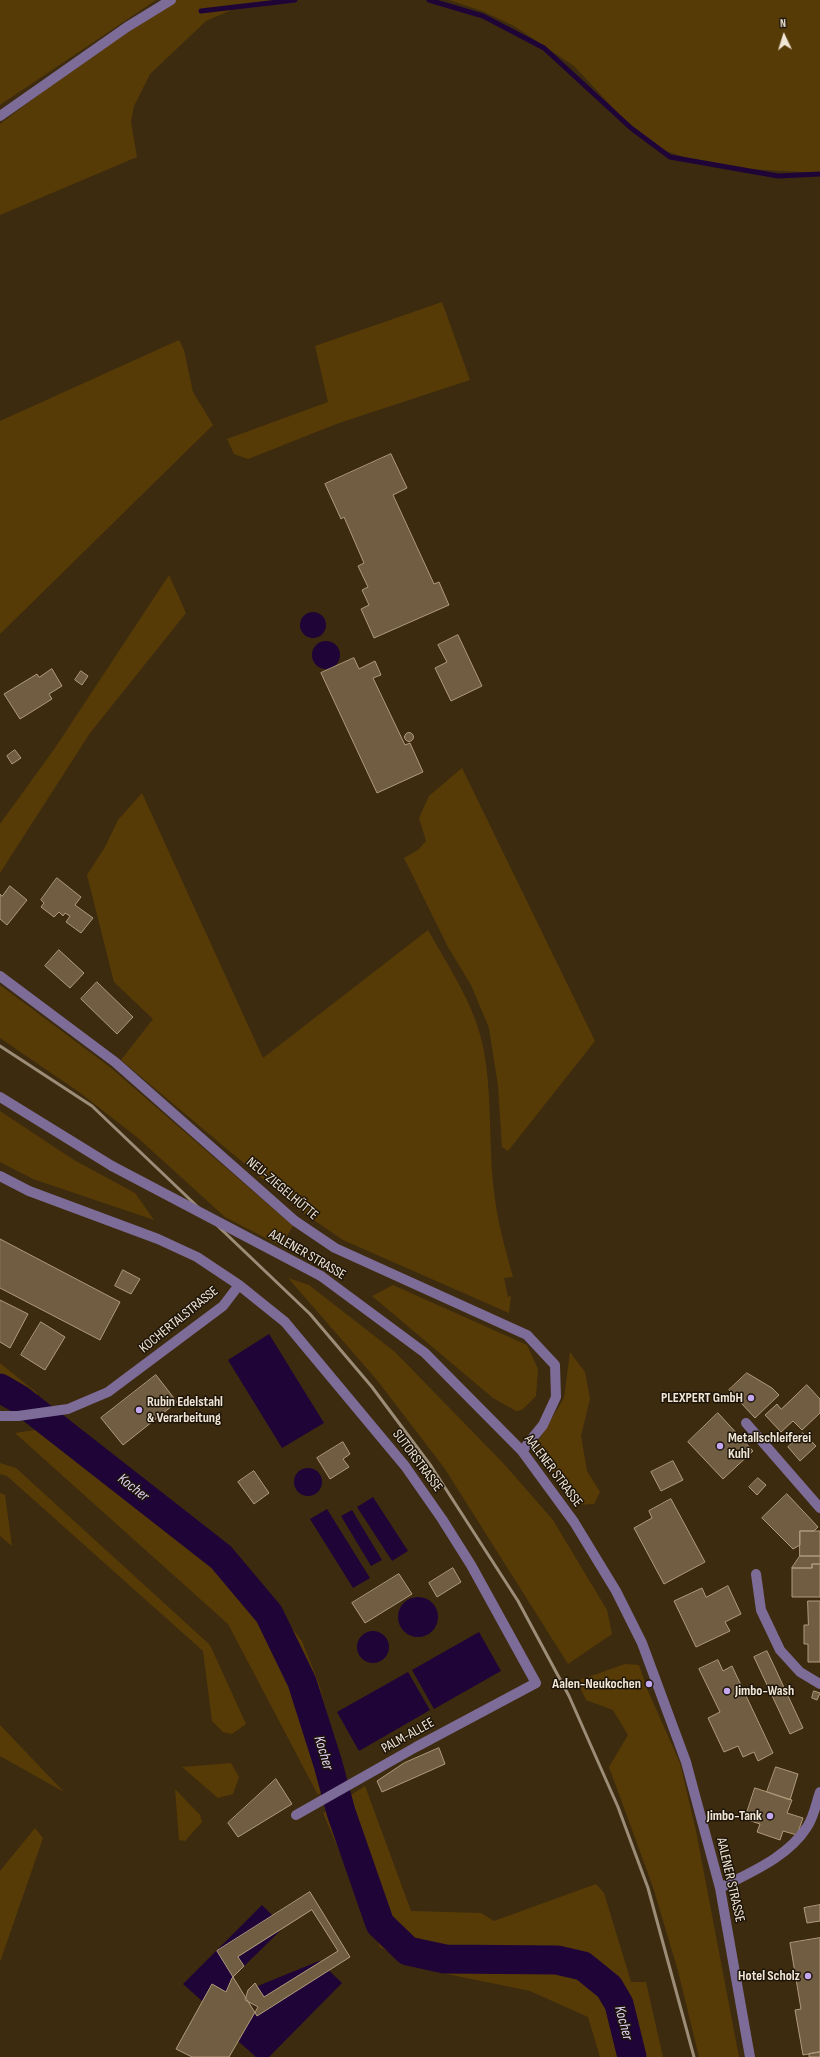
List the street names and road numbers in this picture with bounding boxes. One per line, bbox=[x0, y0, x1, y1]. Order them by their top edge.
street label: NEU-ZIEGELHÜTTE bbox=[243, 1154, 321, 1224]
street label: AALENER STRASSE bbox=[265, 1226, 349, 1284]
street label: KOCHERTALSTRASSE bbox=[136, 1283, 222, 1357]
street label: SUTORSTRASSE bbox=[388, 1427, 446, 1495]
street label: AALENER STRASSE bbox=[520, 1432, 586, 1510]
street label: PALM-ALLEE bbox=[379, 1715, 437, 1757]
street label: AALENER STRASSE bbox=[712, 1836, 748, 1924]

